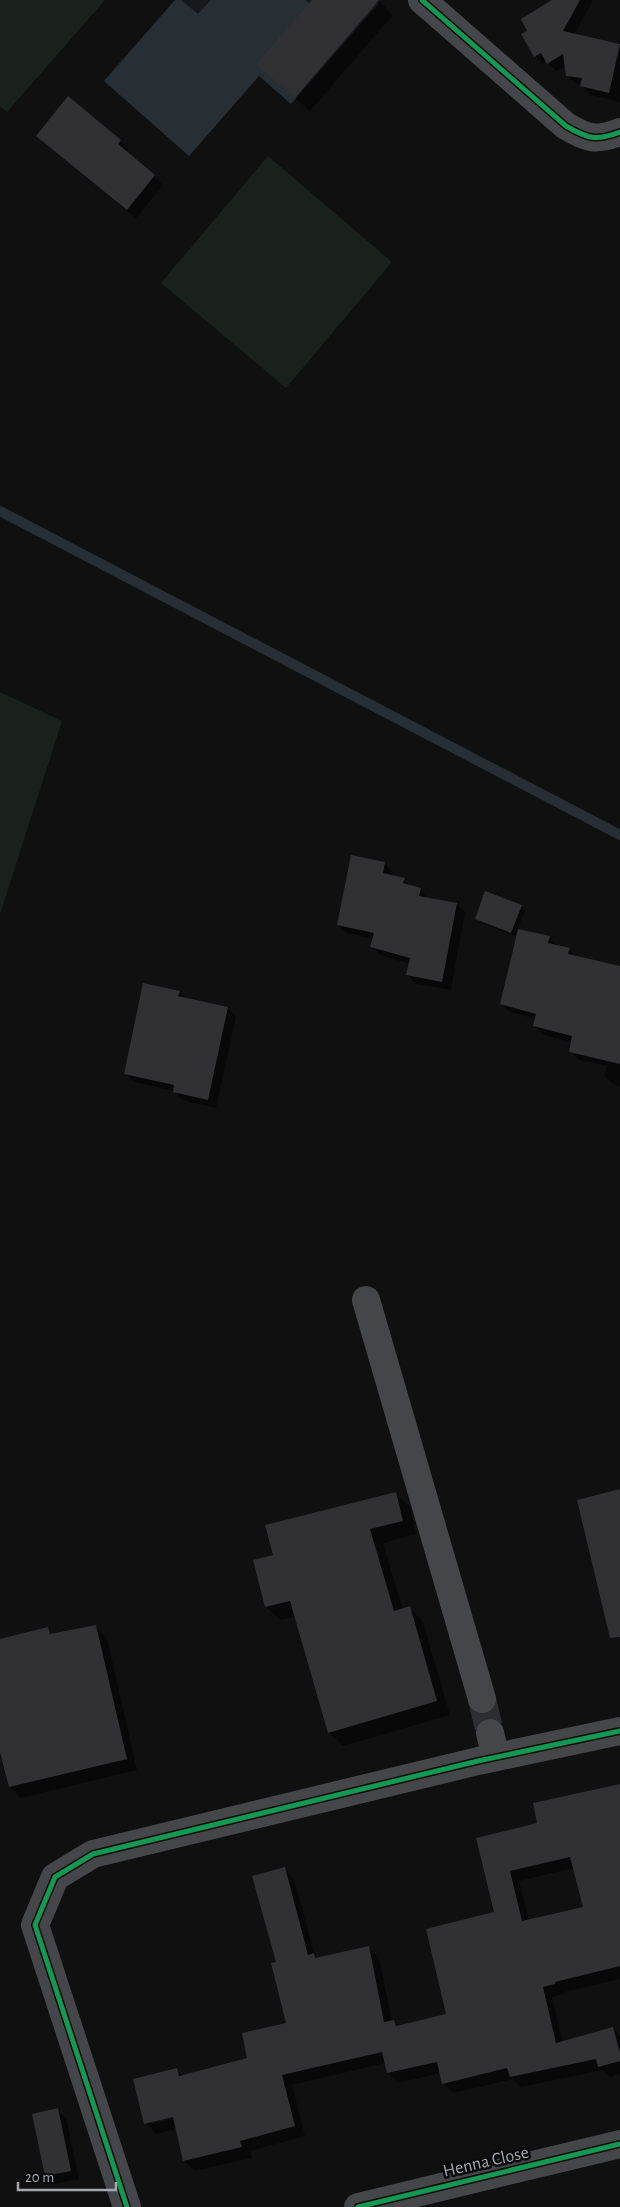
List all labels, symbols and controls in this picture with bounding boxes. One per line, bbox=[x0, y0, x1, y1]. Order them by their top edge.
street label: Henna Close bbox=[441, 2143, 531, 2181]
scale bar bbox=[18, 2160, 115, 2192]
text: 20 m bbox=[25, 2170, 54, 2185]

